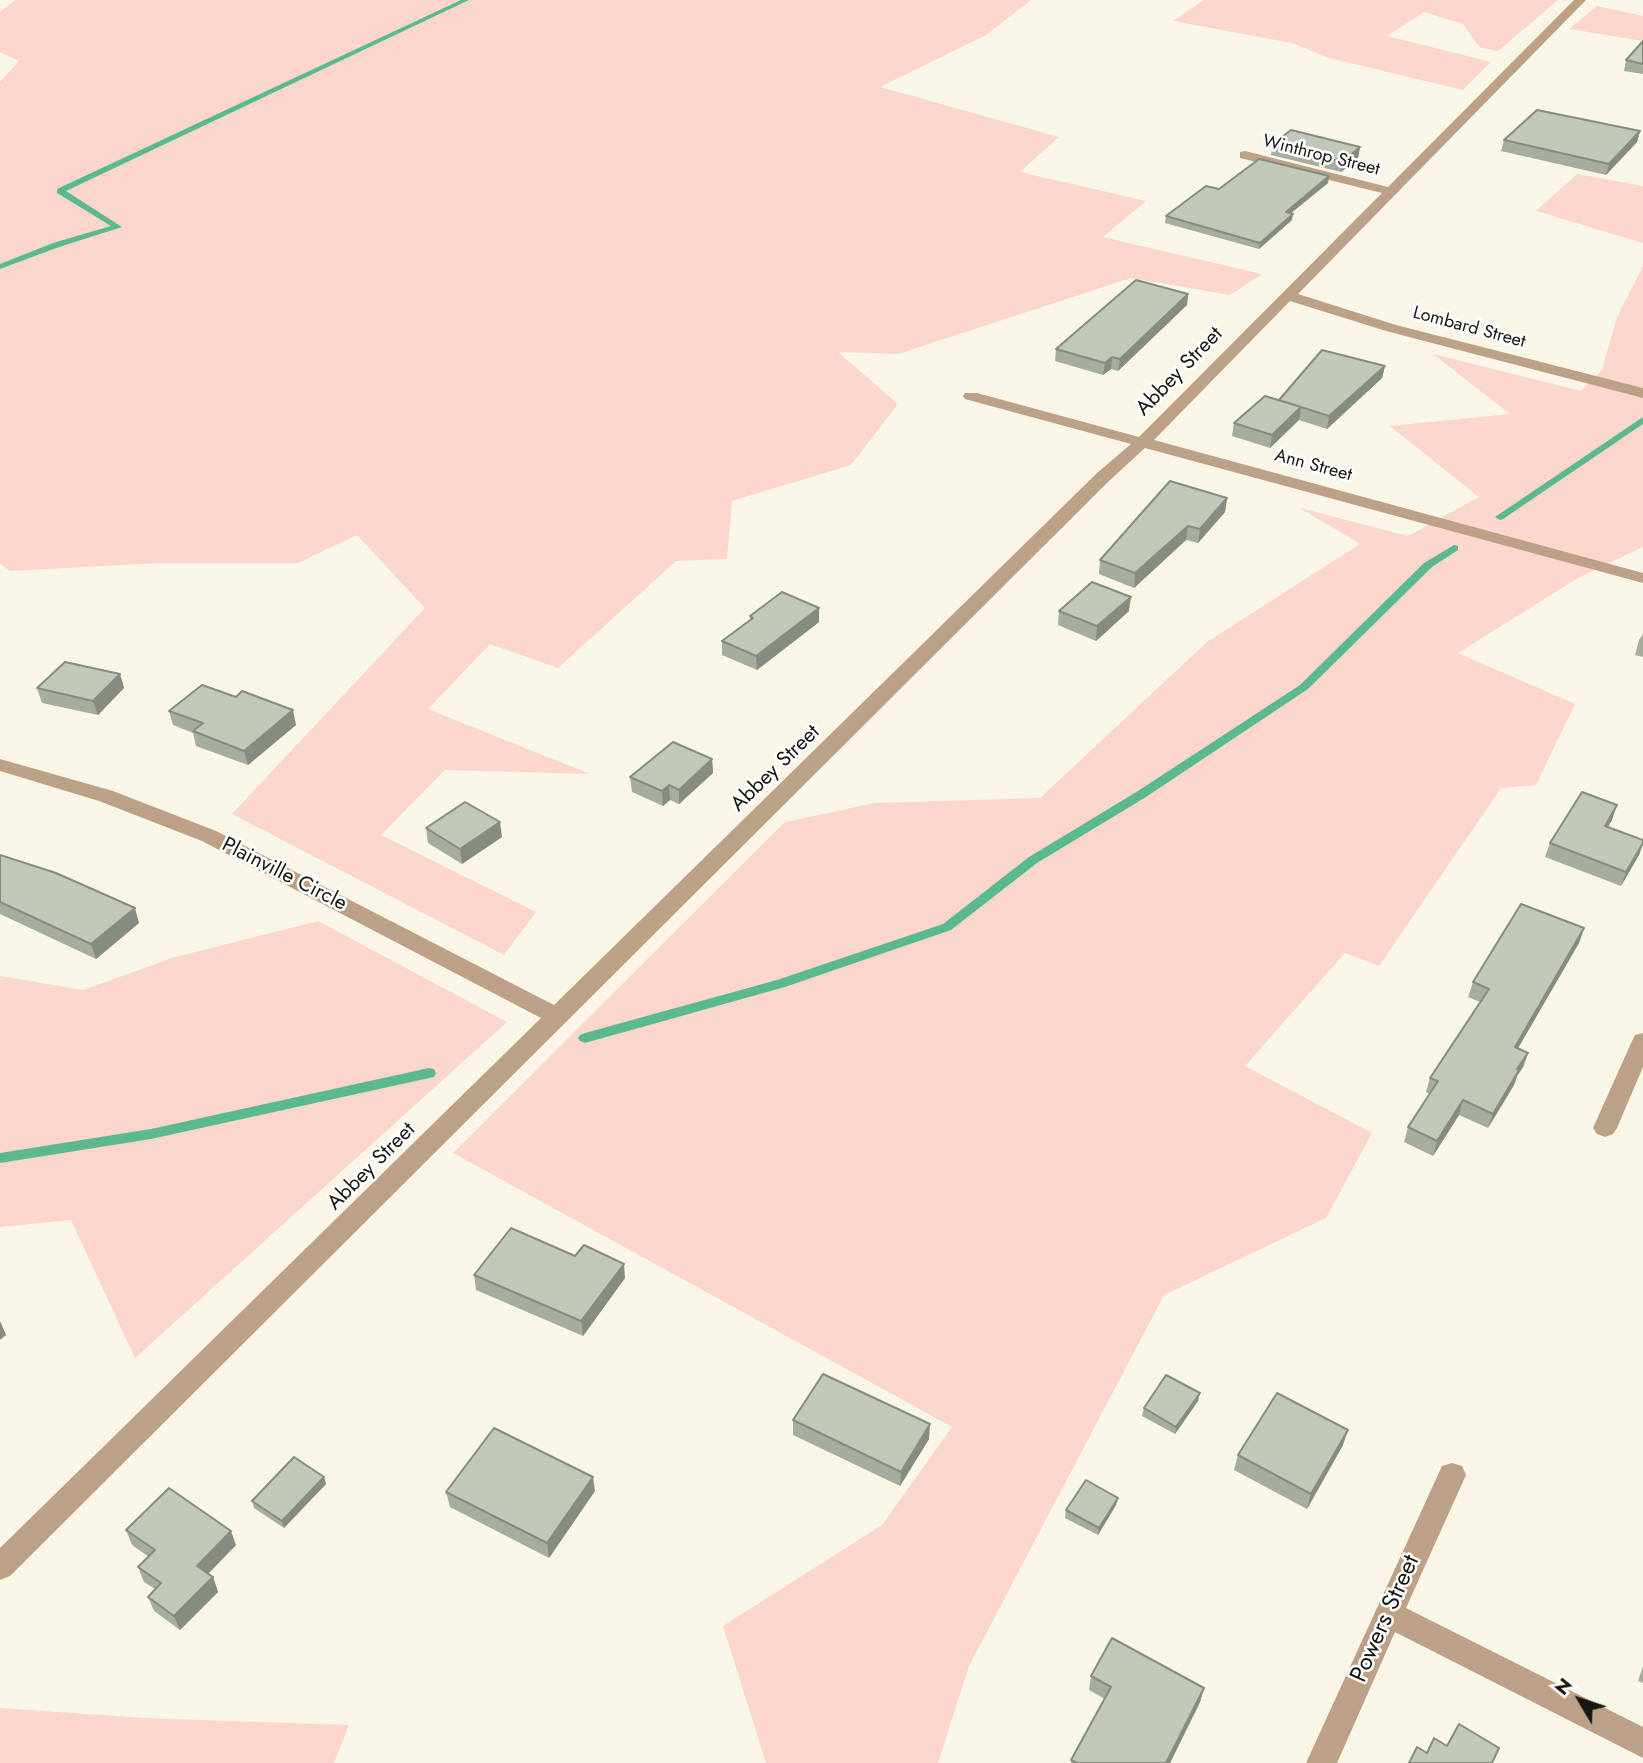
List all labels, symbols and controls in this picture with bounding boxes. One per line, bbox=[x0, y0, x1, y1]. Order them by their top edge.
street label: Winthrop Street bbox=[1260, 131, 1382, 181]
street label: Lombard Street bbox=[1410, 303, 1528, 353]
street label: Abbey Street bbox=[1131, 322, 1229, 422]
street label: Ann Street bbox=[1272, 445, 1354, 487]
street label: Abbey Street bbox=[726, 720, 826, 818]
street label: Plainville Circle bbox=[217, 833, 351, 917]
street label: Abbey Street bbox=[323, 1118, 421, 1216]
street label: Powers Street bbox=[1345, 1551, 1427, 1687]
north arrow bbox=[1545, 1665, 1615, 1735]
text: N bbox=[1548, 1672, 1579, 1701]

